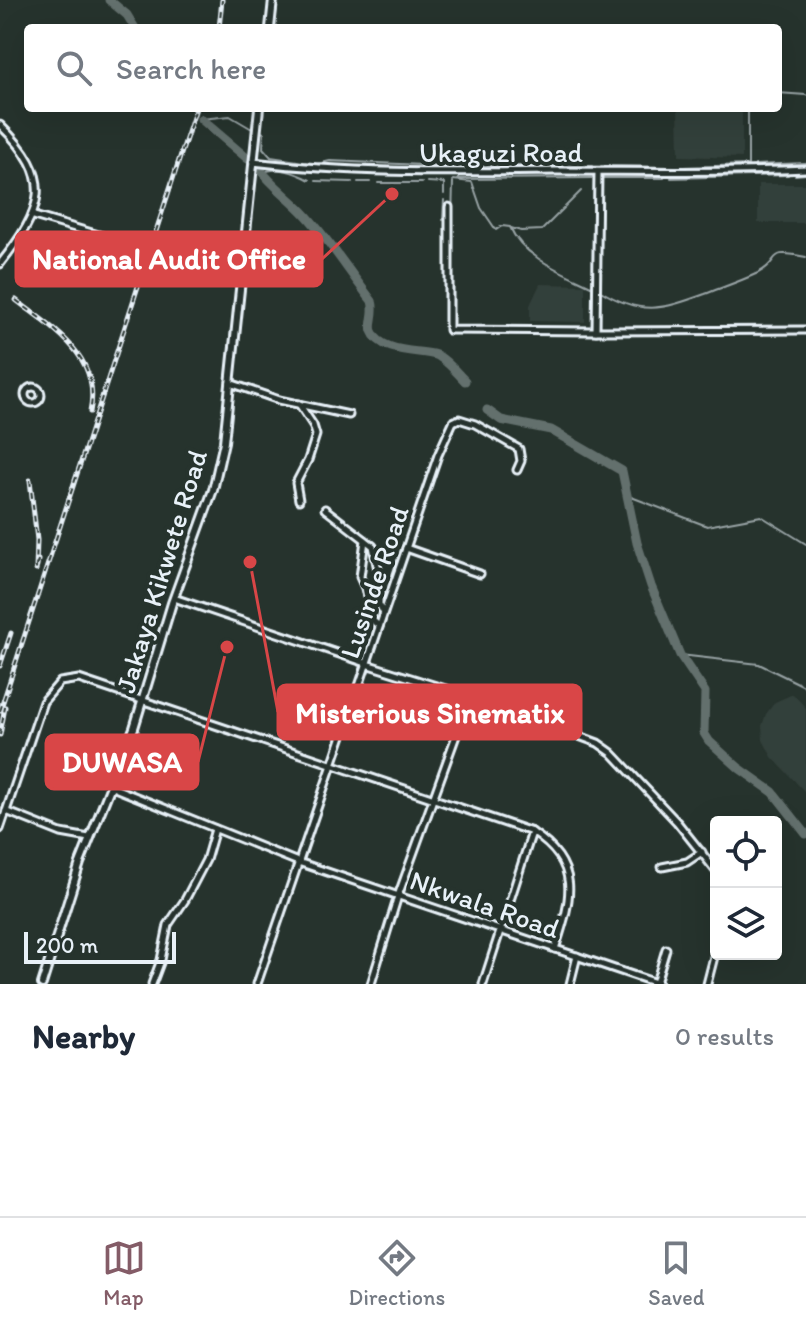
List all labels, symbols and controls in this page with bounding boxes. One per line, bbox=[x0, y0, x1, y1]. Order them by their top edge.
search box bbox=[24, 24, 782, 112]
icon: search bbox=[52, 46, 96, 90]
text: Search here bbox=[116, 50, 266, 87]
street label: Ukaguzi Road bbox=[419, 135, 583, 169]
callout: National Audit Office bbox=[16, 232, 322, 286]
text: National Audit Office bbox=[32, 240, 306, 277]
street label: Jakaya Kikwete Road bbox=[108, 445, 214, 697]
street label: Lusinde Road bbox=[332, 501, 416, 663]
callout: Misterious Sinematix bbox=[278, 685, 581, 739]
text: Misterious Sinematix bbox=[295, 694, 565, 731]
callout: DUWASA bbox=[46, 735, 198, 789]
text: DUWASA bbox=[62, 743, 183, 780]
map controls bbox=[710, 816, 782, 960]
button: locate bbox=[710, 816, 782, 888]
street label: Nkwala Road bbox=[406, 862, 565, 946]
button: layers bbox=[710, 888, 782, 960]
scale bar bbox=[24, 928, 176, 964]
text: 200 m bbox=[36, 932, 98, 959]
text: Nearby bbox=[32, 1016, 135, 1057]
text: 0 results bbox=[675, 1020, 774, 1052]
tab: Map bbox=[102, 1236, 146, 1311]
tab: Directions bbox=[349, 1236, 445, 1311]
tab: Saved bbox=[648, 1236, 704, 1311]

